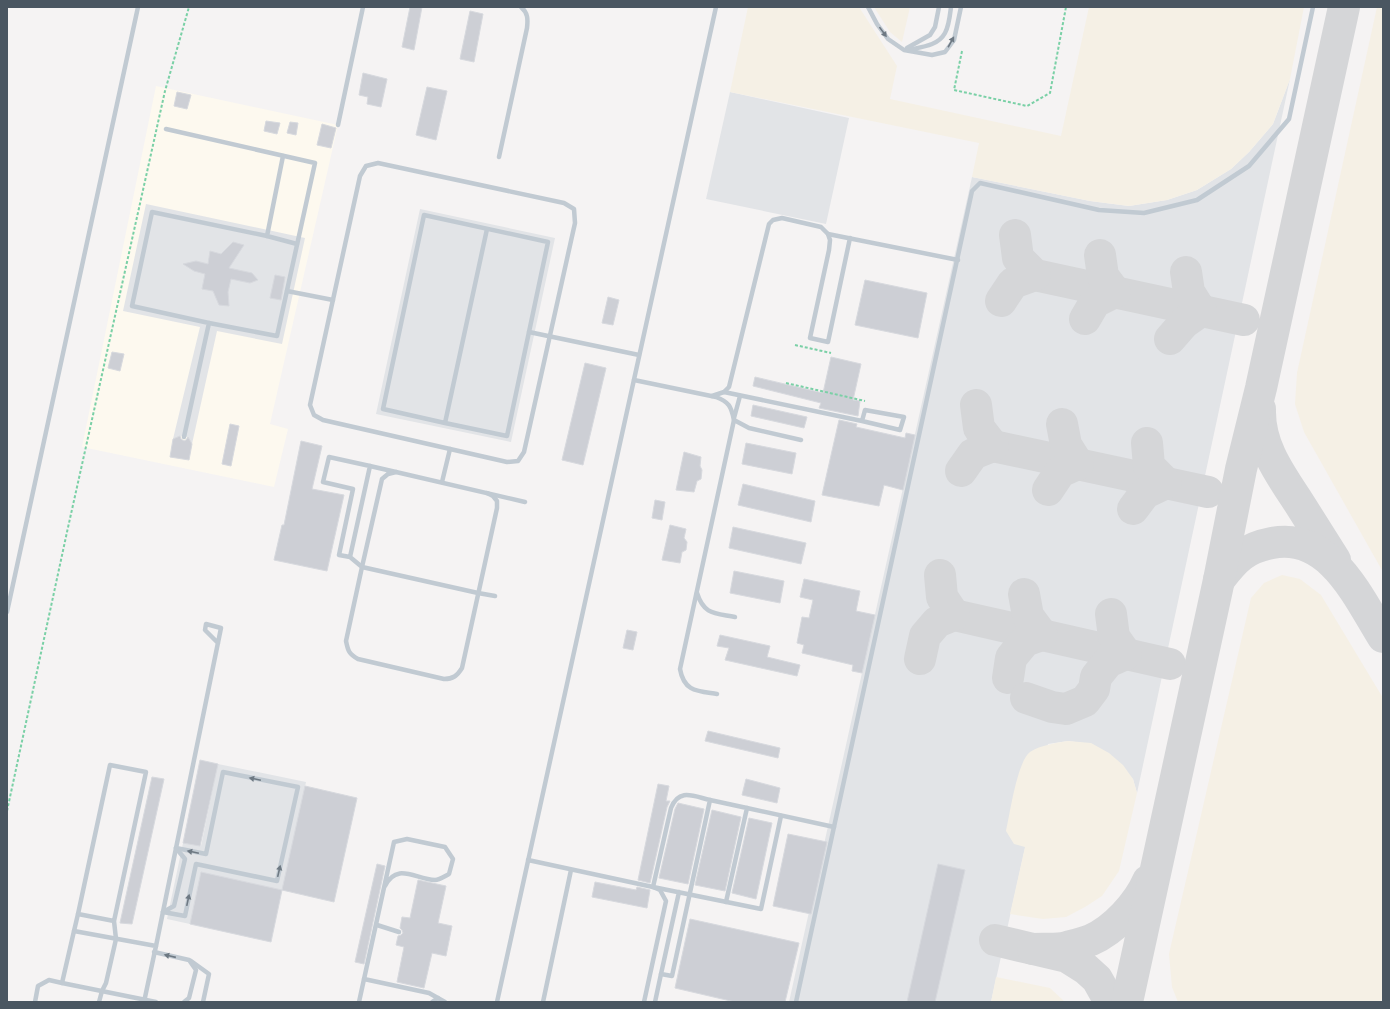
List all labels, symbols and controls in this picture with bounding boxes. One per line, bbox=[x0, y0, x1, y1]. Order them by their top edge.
one-way arrow bbox=[879, 26, 887, 37]
one-way arrow bbox=[948, 36, 954, 48]
one-way arrow bbox=[249, 775, 261, 781]
one-way arrow bbox=[187, 848, 199, 854]
one-way arrow bbox=[276, 865, 282, 877]
one-way arrow bbox=[186, 894, 192, 906]
one-way arrow bbox=[164, 952, 176, 958]

